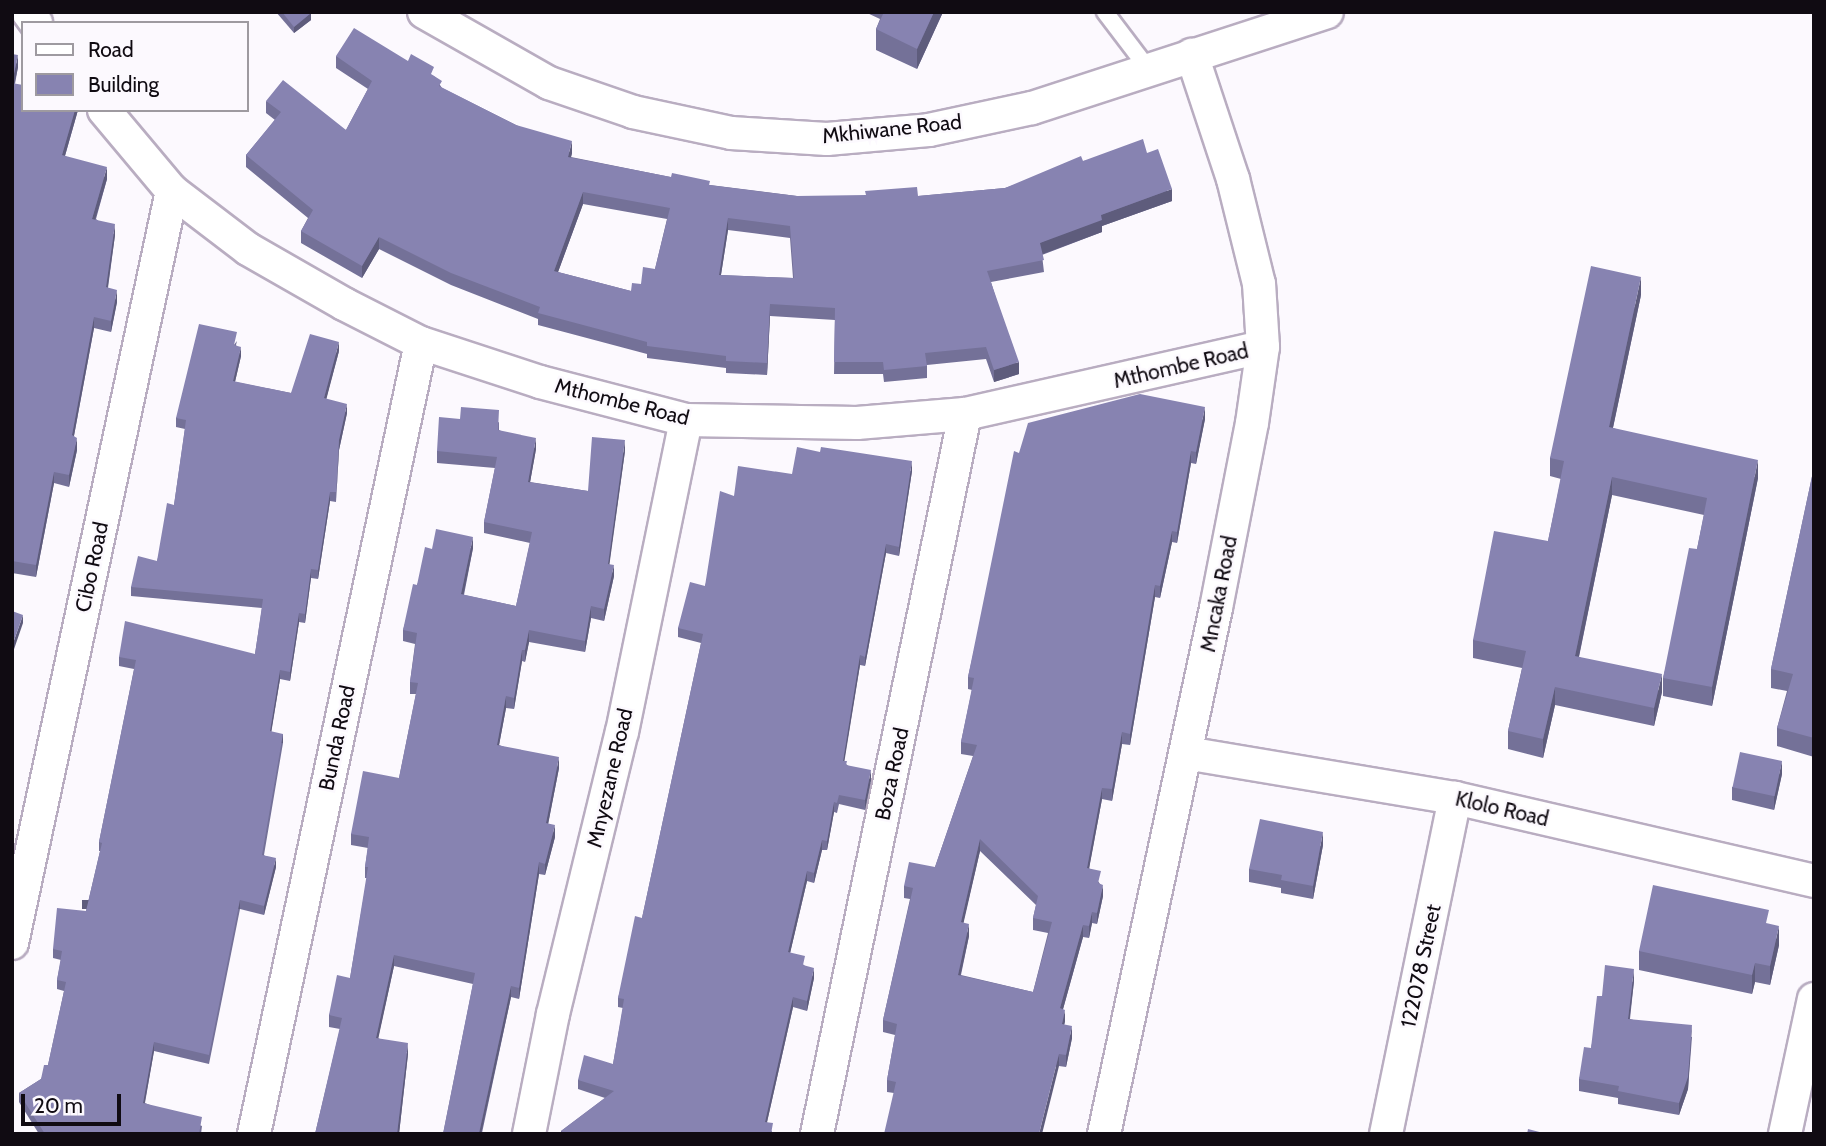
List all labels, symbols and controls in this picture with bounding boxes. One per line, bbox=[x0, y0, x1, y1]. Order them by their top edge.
legend bbox=[21, 21, 248, 112]
text: Road bbox=[88, 37, 134, 62]
text: Building bbox=[88, 72, 159, 97]
street label: Mkhiwane Road bbox=[821, 109, 963, 149]
street label: Mthombe Road bbox=[1111, 338, 1251, 394]
street label: Mthombe Road bbox=[552, 373, 692, 431]
street label: Cibo Road bbox=[70, 520, 114, 614]
street label: Mncaka Road bbox=[1195, 534, 1243, 654]
street label: Bunda Road bbox=[314, 683, 360, 793]
street label: Mnyezane Road bbox=[582, 706, 638, 850]
street label: Boza Road bbox=[870, 725, 914, 823]
street label: Klolo Road bbox=[1453, 786, 1551, 832]
street label: 122078 Street bbox=[1396, 902, 1446, 1030]
scale bar bbox=[24, 1080, 124, 1124]
text: 20 m bbox=[34, 1093, 83, 1118]

